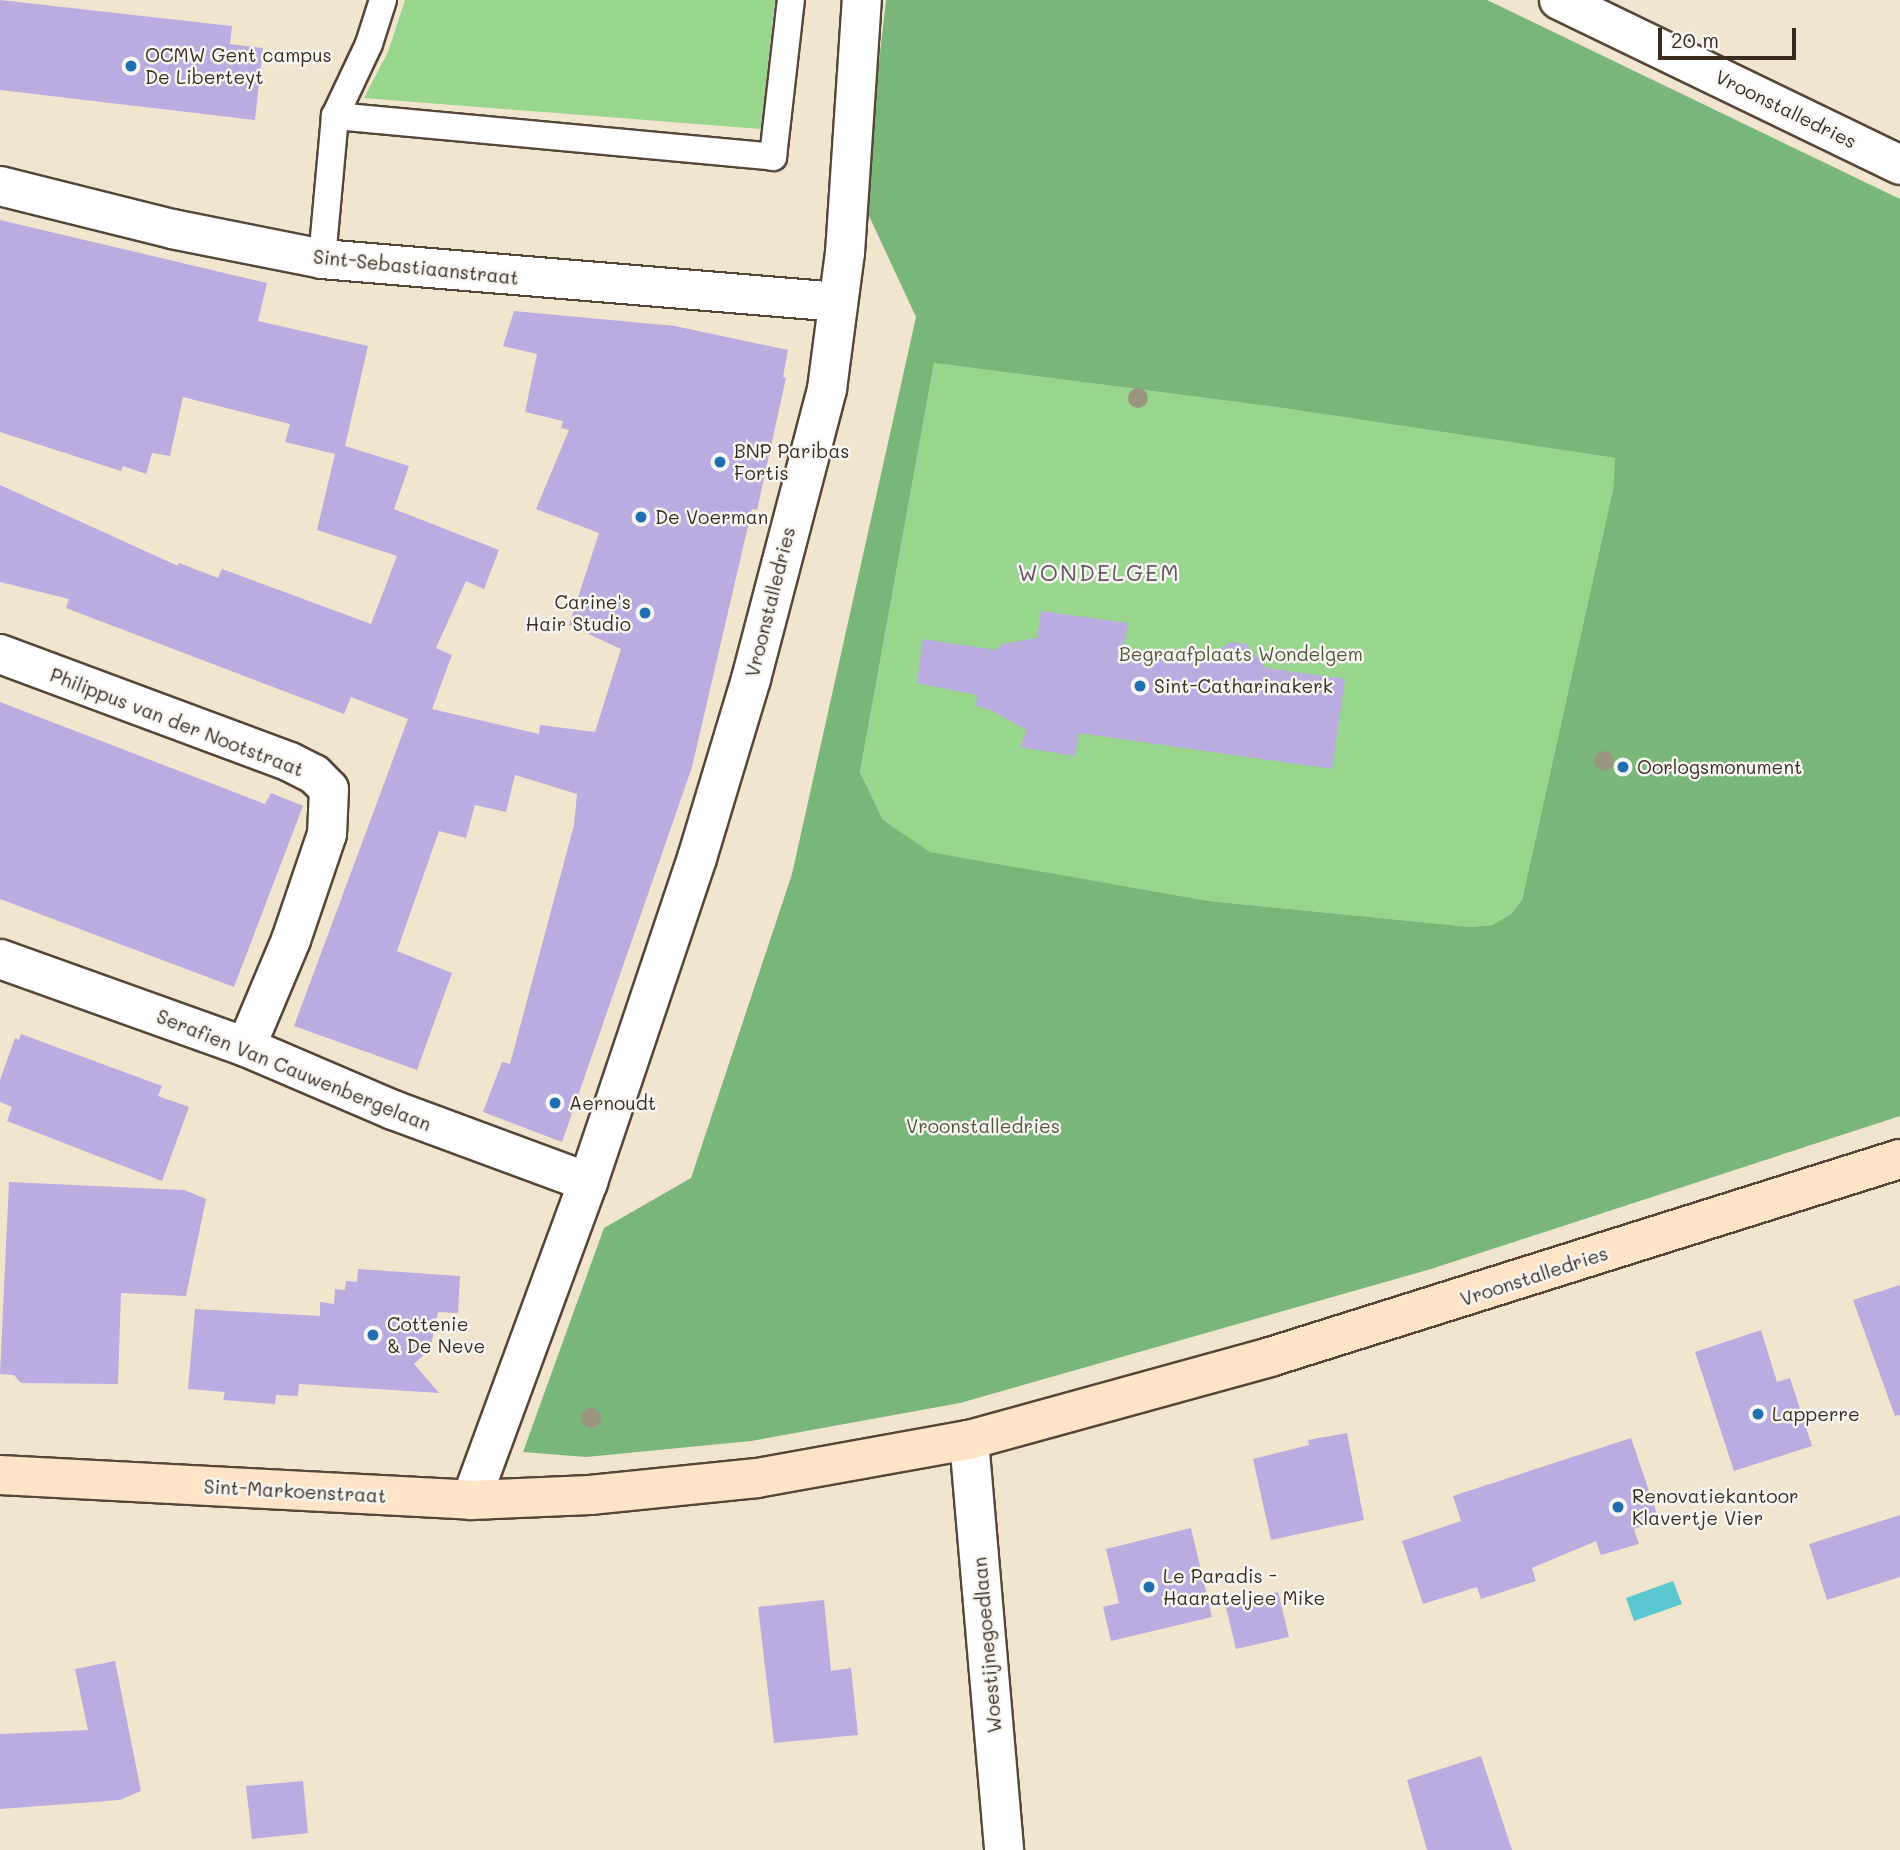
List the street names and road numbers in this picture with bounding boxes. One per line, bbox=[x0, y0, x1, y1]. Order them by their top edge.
street label: Vroonstalledries bbox=[1712, 65, 1860, 153]
street label: Sint-Sebastiaanstraat bbox=[312, 245, 520, 289]
street label: Vroonstalledries bbox=[740, 525, 800, 679]
street label: Philippus van der Nootstraat bbox=[47, 663, 307, 781]
street label: Serafien Van Cauwenbergelaan bbox=[153, 1004, 435, 1136]
street label: Vroonstalledries bbox=[1457, 1241, 1611, 1311]
street label: Sint-Markoenstraat bbox=[203, 1475, 387, 1507]
street label: Woestijnegoedlaan bbox=[968, 1556, 1006, 1734]

